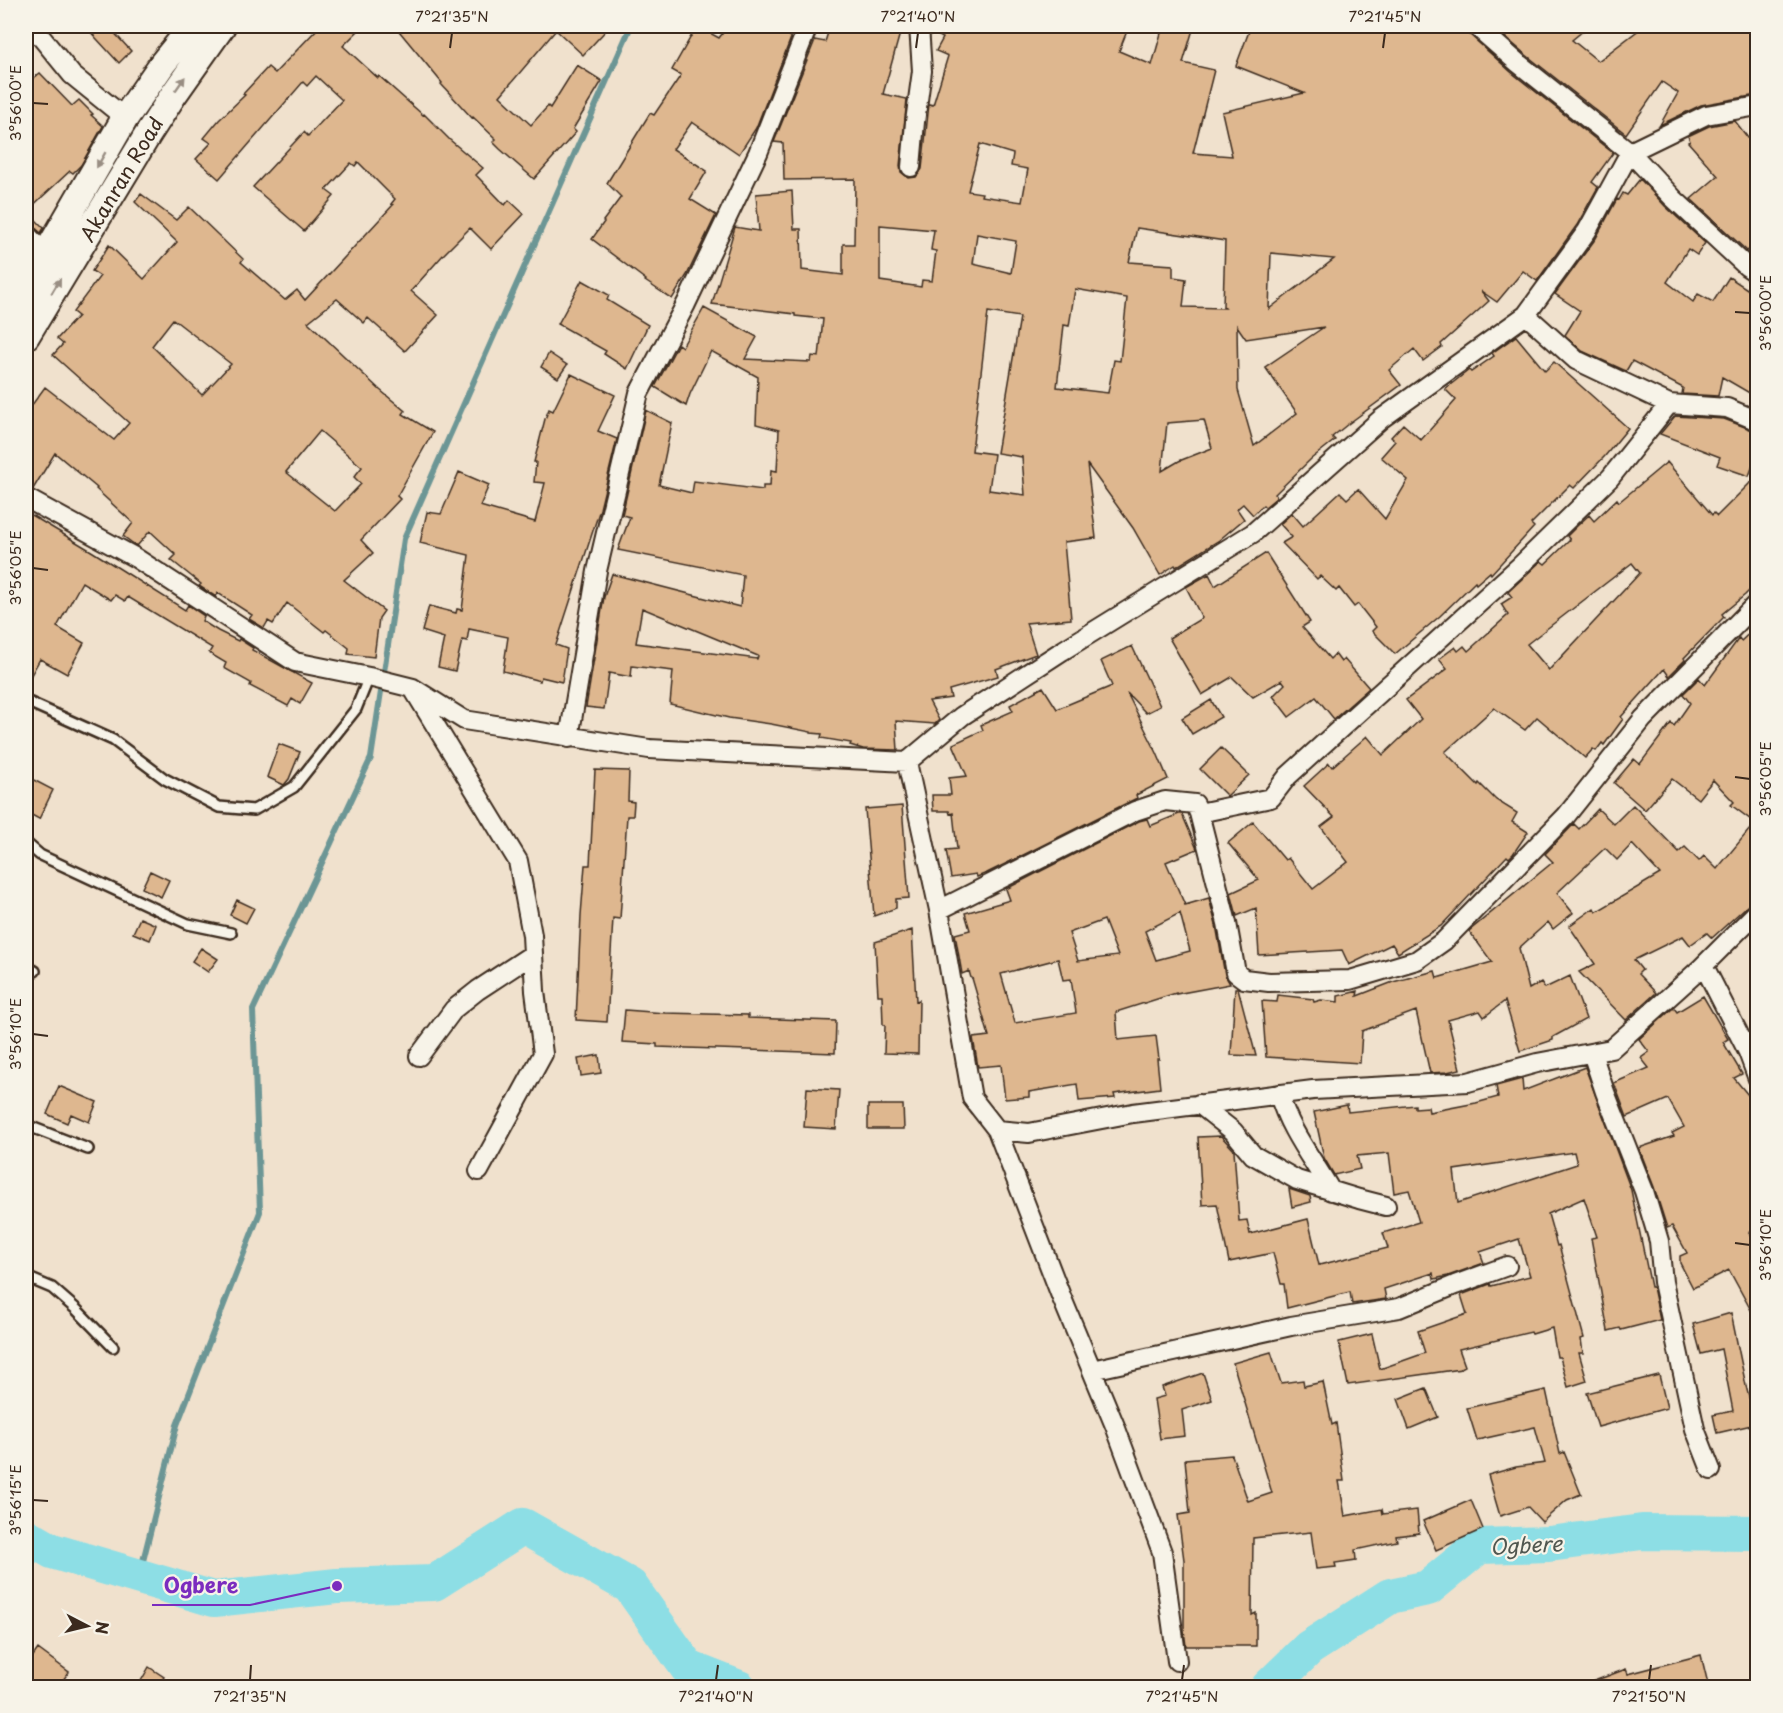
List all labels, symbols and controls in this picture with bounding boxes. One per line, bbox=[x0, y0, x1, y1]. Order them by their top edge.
text: 7°21'35"N bbox=[415, 4, 489, 27]
text: 7°21'40"N bbox=[881, 4, 955, 27]
text: 7°21'45"N bbox=[1348, 4, 1422, 27]
text: 3°56'00"E bbox=[3, 65, 26, 141]
one-way arrow bbox=[174, 77, 186, 93]
street label: Akanran Road bbox=[72, 111, 170, 247]
one-way arrow bbox=[96, 152, 106, 169]
text: 3°56'00"E bbox=[1753, 275, 1776, 351]
one-way arrow bbox=[51, 277, 61, 294]
text: 3°56'05"E bbox=[3, 530, 26, 606]
text: 3°56'05"E bbox=[1753, 741, 1776, 817]
text: 3°56'10"E bbox=[3, 998, 26, 1070]
text: 3°56'10"E bbox=[1753, 1209, 1776, 1281]
text: 3°56'15"E bbox=[3, 1464, 26, 1536]
water label: Ogbere bbox=[1489, 1526, 1564, 1562]
callout: Ogbere bbox=[152, 1566, 250, 1605]
text: Ogbere bbox=[164, 1568, 238, 1600]
north arrow bbox=[57, 1596, 117, 1656]
text: N bbox=[90, 1620, 116, 1636]
text: 7°21'35"N bbox=[213, 1684, 287, 1707]
text: 7°21'40"N bbox=[679, 1684, 753, 1707]
text: 7°21'45"N bbox=[1145, 1684, 1219, 1707]
text: 7°21'50"N bbox=[1612, 1684, 1686, 1707]

